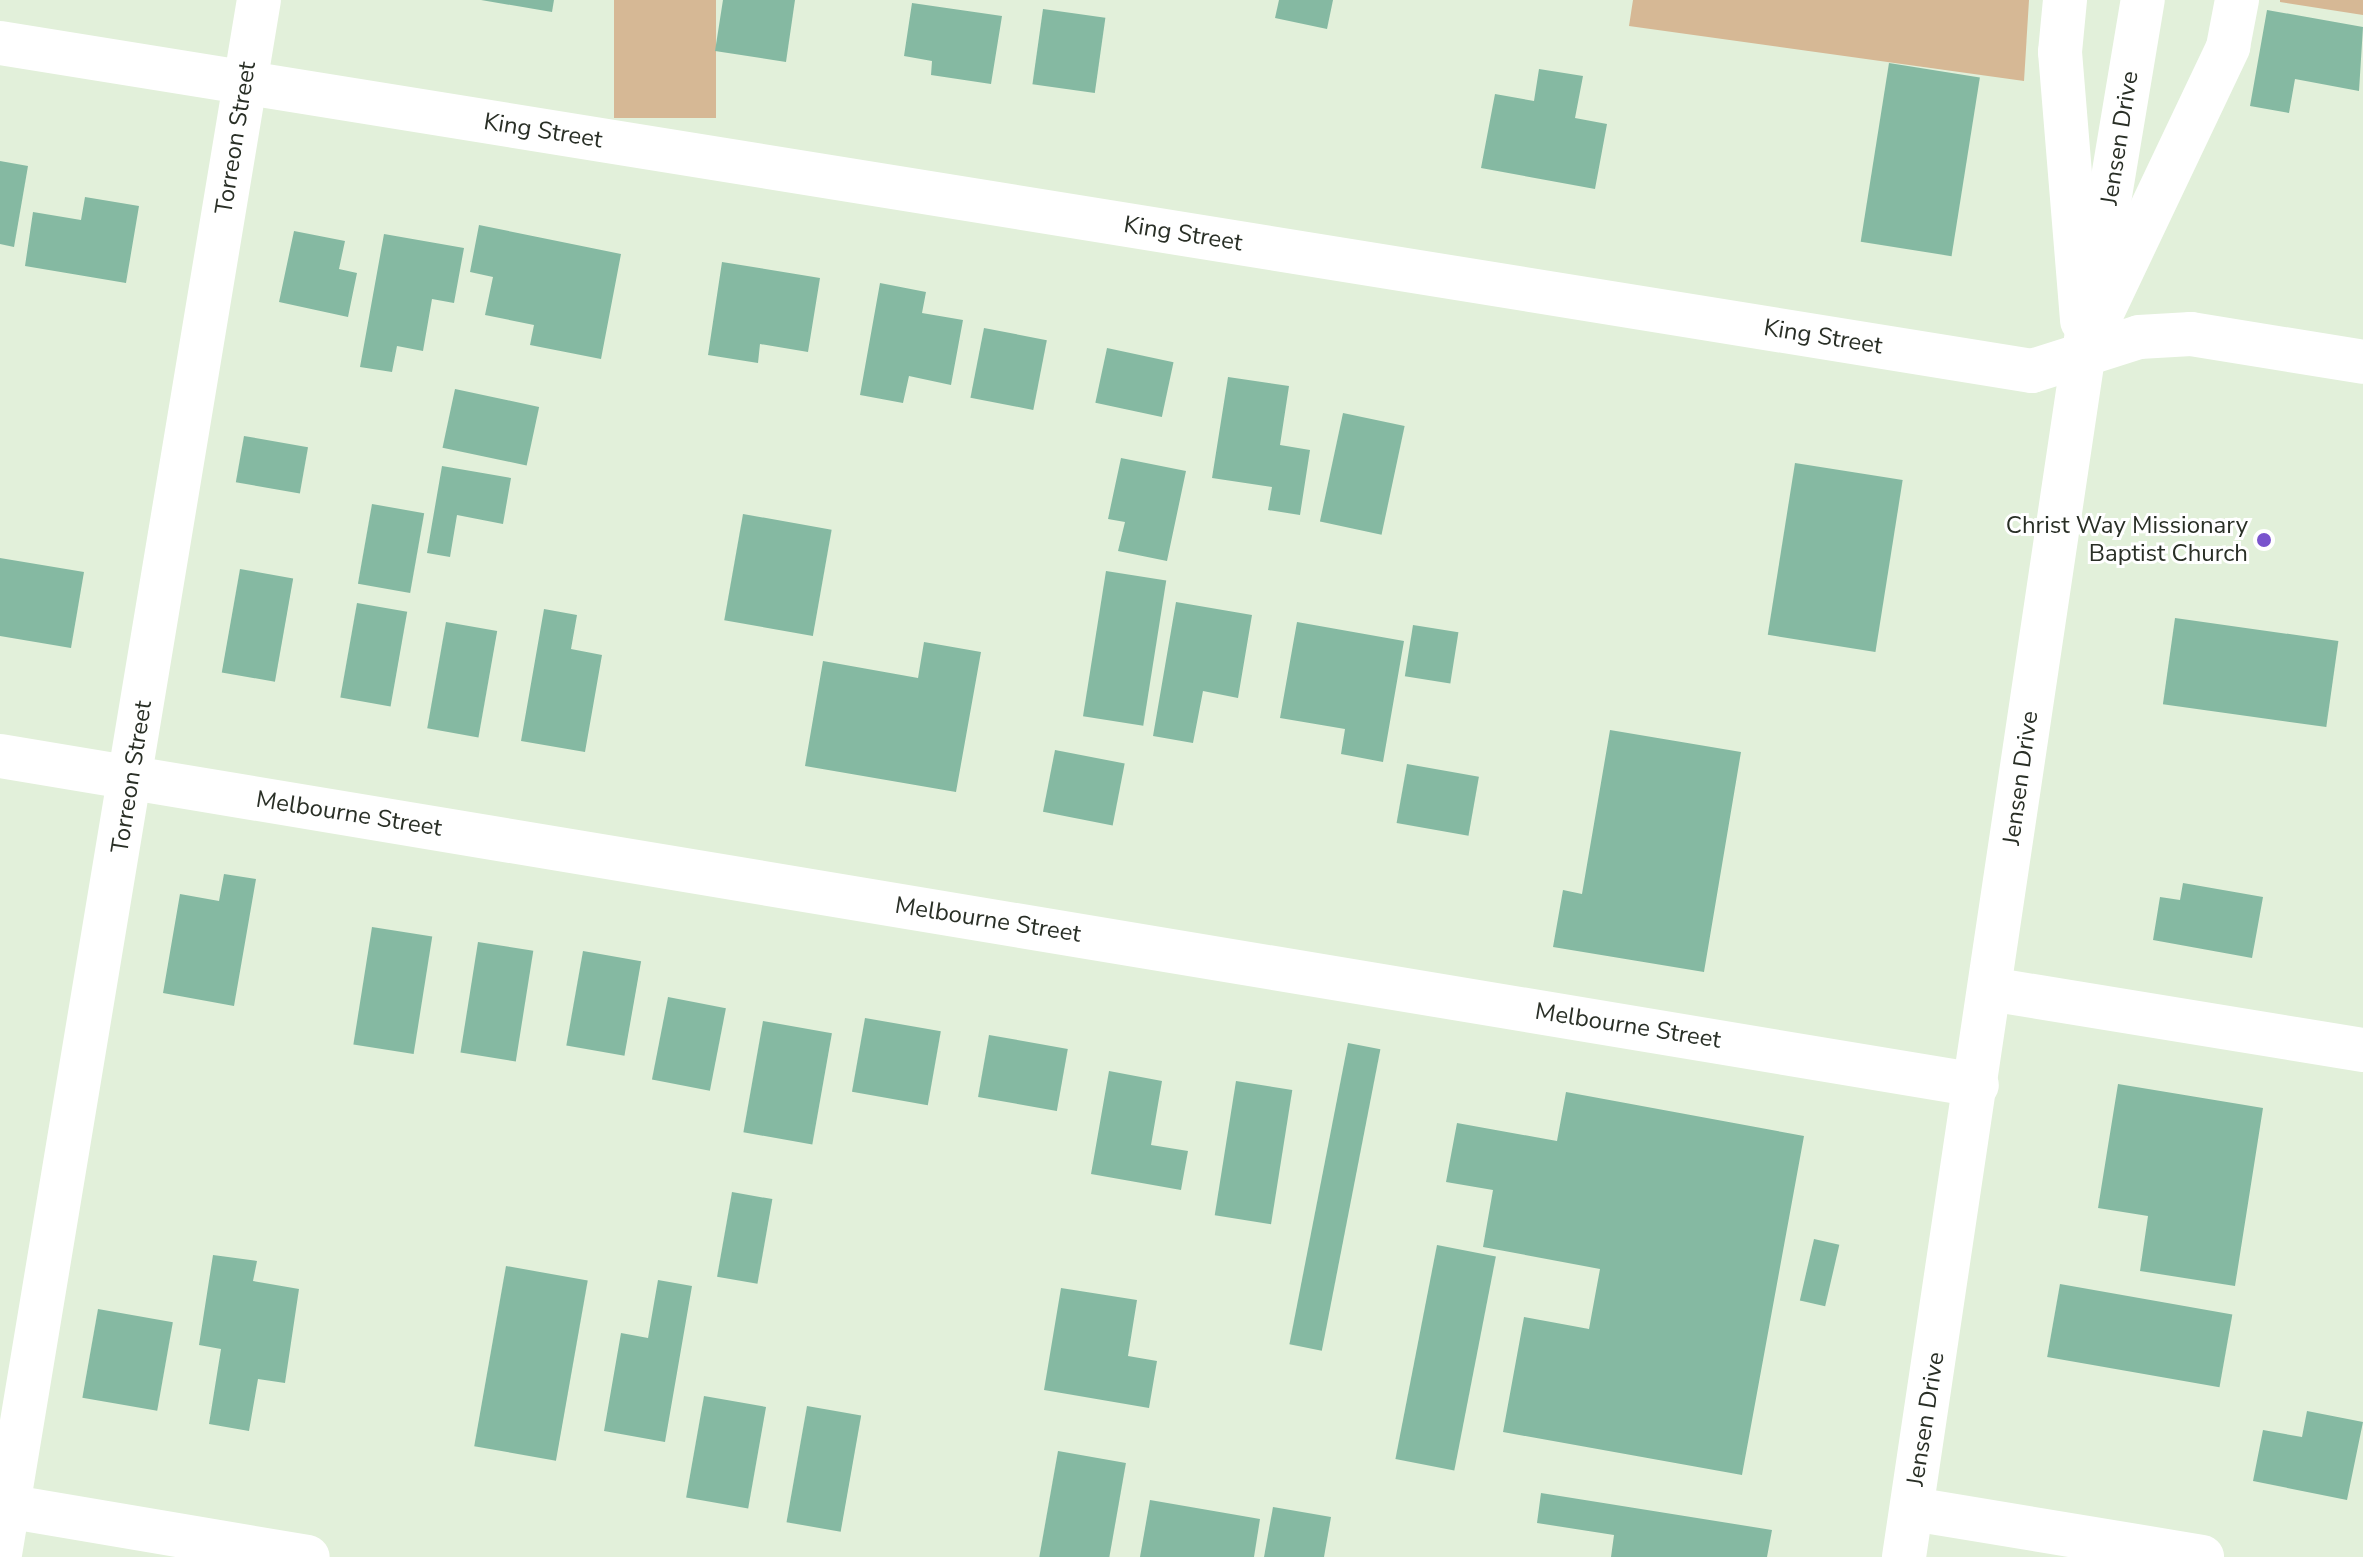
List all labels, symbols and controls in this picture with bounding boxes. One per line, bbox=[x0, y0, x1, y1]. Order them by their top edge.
street label: Torreon Street bbox=[210, 60, 262, 216]
street label: Jensen Drive bbox=[2095, 69, 2145, 207]
street label: King Street bbox=[482, 107, 604, 155]
street label: King Street bbox=[1122, 210, 1244, 258]
street label: King Street bbox=[1762, 313, 1884, 361]
place label: Christ Way Missionary Baptist Church bbox=[2006, 512, 2248, 568]
marker: Christ Way Missionary Baptist Church bbox=[2255, 531, 2273, 549]
street label: Torreon Street bbox=[106, 699, 158, 855]
street label: Jensen Drive bbox=[1997, 709, 2045, 847]
street label: Melbourne Street bbox=[254, 785, 444, 843]
street label: Melbourne Street bbox=[893, 891, 1083, 949]
street label: Melbourne Street bbox=[1533, 997, 1723, 1055]
street label: Jensen Drive bbox=[1901, 1350, 1951, 1488]

